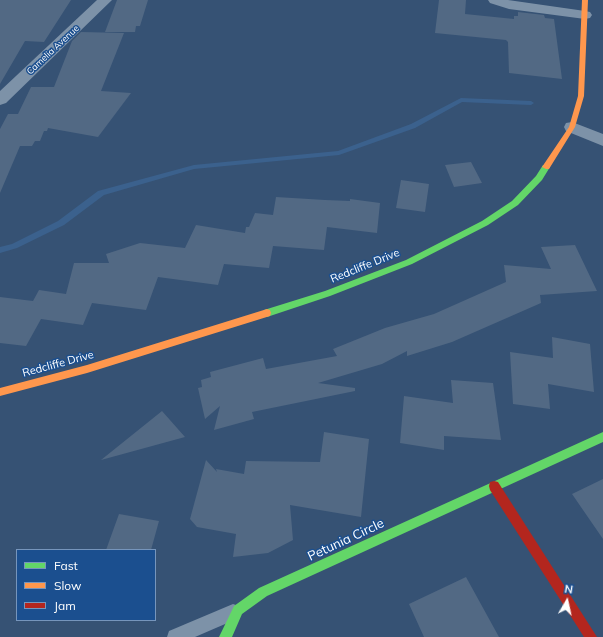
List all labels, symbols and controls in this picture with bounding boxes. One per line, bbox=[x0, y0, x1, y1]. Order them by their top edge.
street label: Camelia Avenue bbox=[25, 23, 81, 77]
street label: Redcliffe Drive bbox=[329, 246, 401, 286]
street label: Redcliffe Drive bbox=[21, 348, 95, 380]
street label: Petunia Circle bbox=[305, 516, 387, 564]
legend bbox=[16, 549, 156, 621]
text: Fast bbox=[54, 558, 78, 573]
text: Slow bbox=[54, 578, 82, 593]
north arrow bbox=[547, 581, 587, 621]
text: N bbox=[564, 582, 574, 597]
text: Jam bbox=[54, 598, 76, 613]

